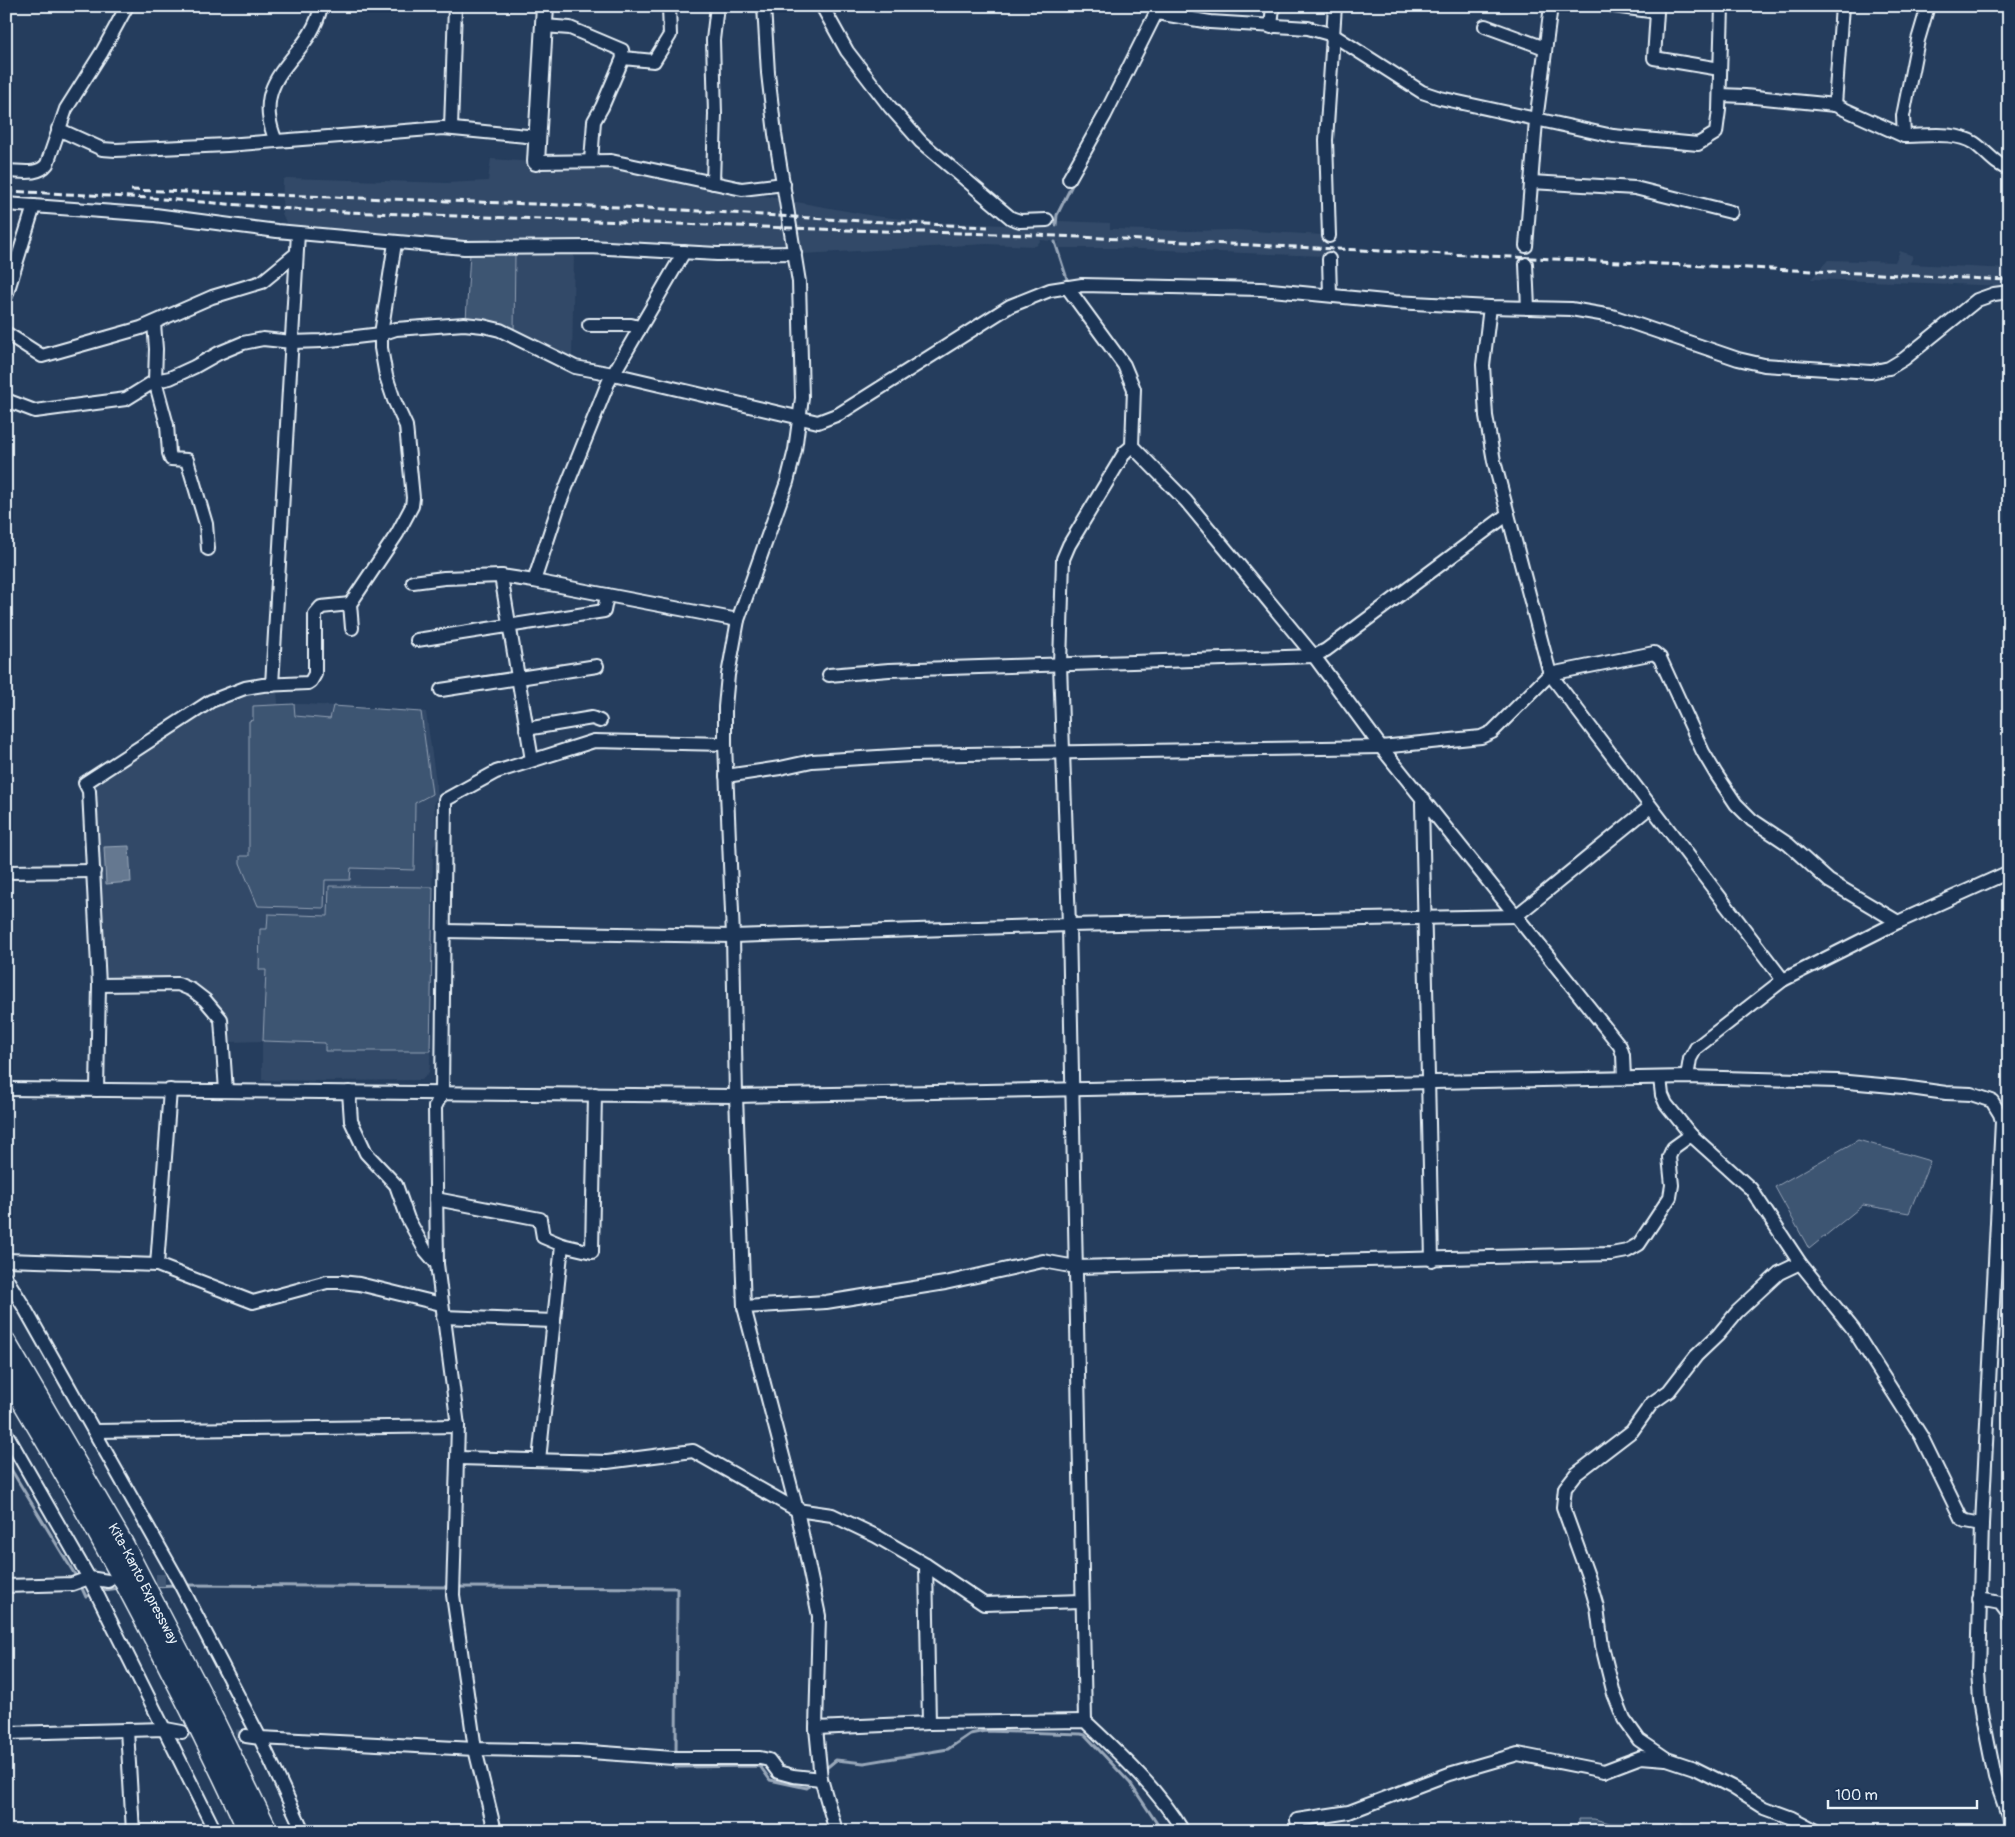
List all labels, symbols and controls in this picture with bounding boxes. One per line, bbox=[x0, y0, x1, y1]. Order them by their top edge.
street label: Kita-Kanto Expressway bbox=[104, 1520, 182, 1647]
scale bar bbox=[1828, 1777, 1976, 1809]
text: 100 m bbox=[1835, 1786, 1878, 1805]

